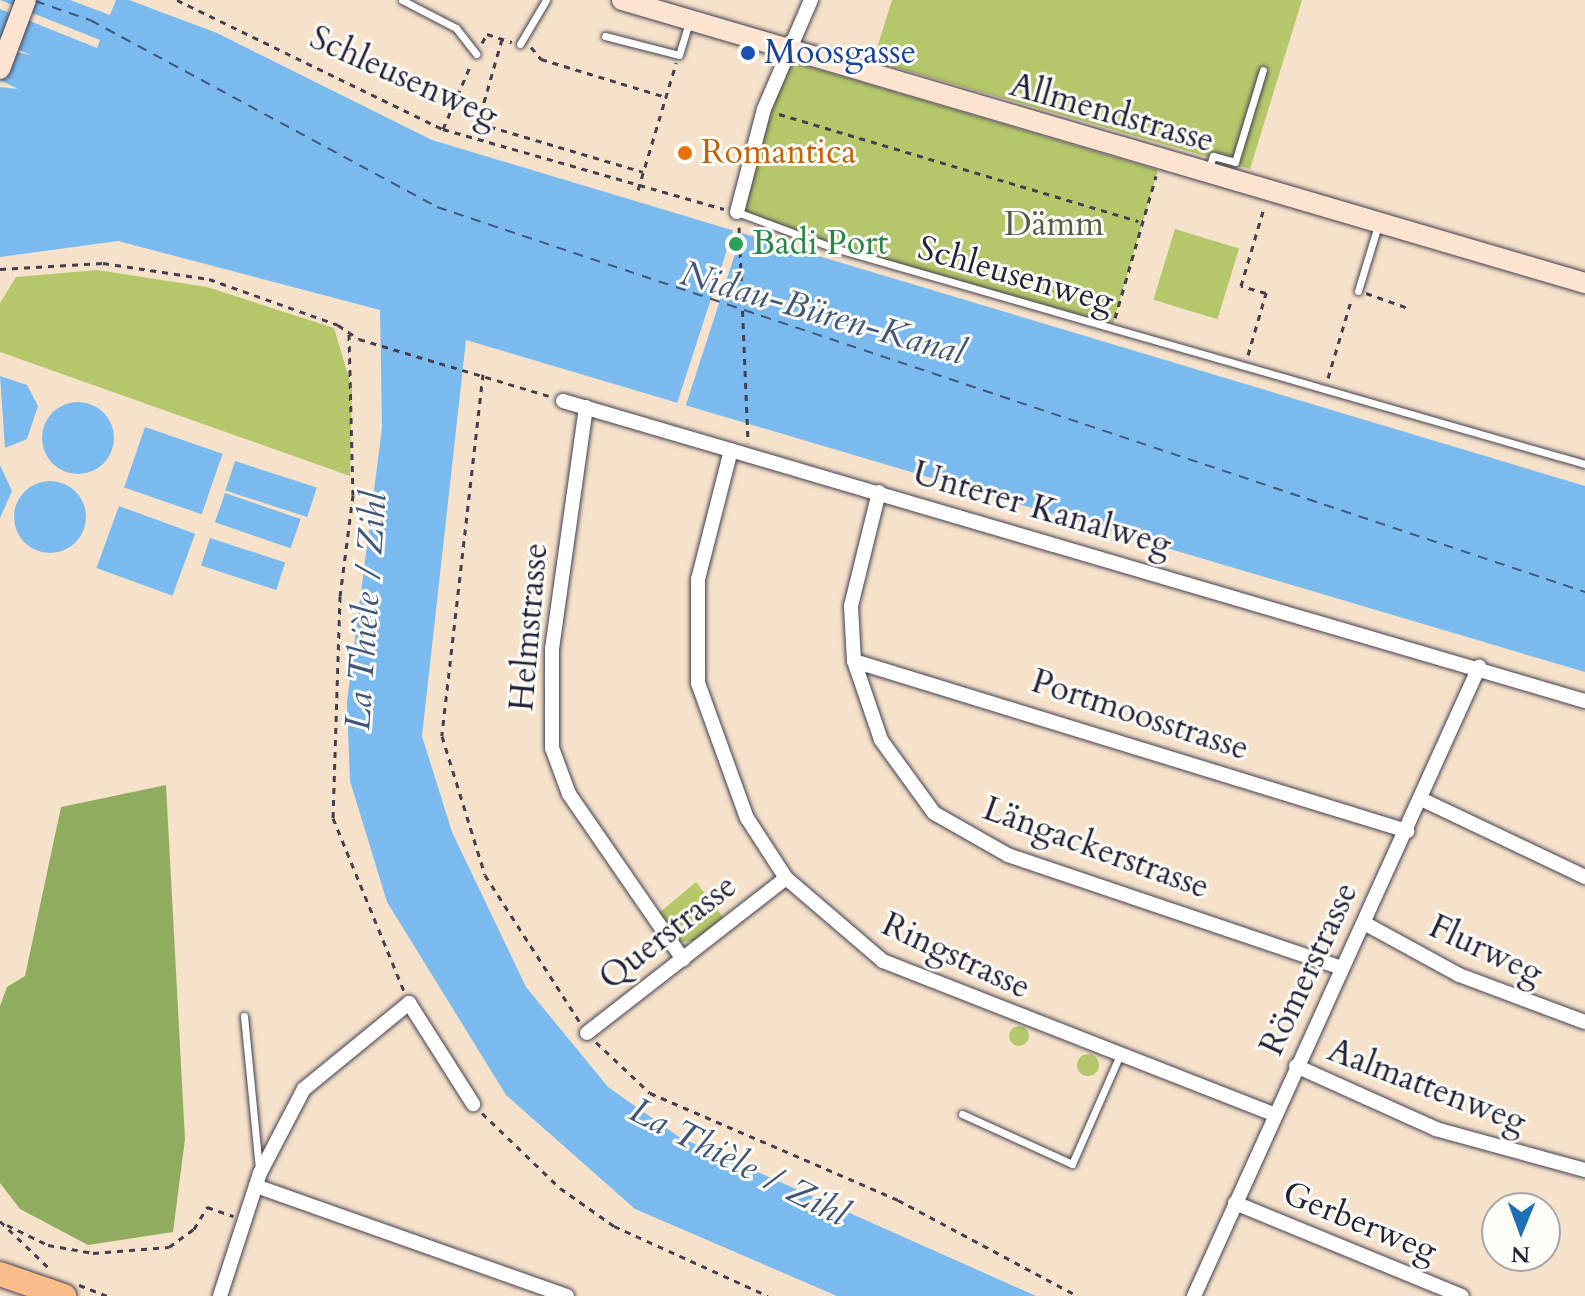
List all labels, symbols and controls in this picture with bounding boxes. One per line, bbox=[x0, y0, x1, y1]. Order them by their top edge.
street label: Schleusenweg bbox=[304, 17, 504, 137]
place label: Moosgasse bbox=[764, 33, 916, 73]
marker: Moosgasse bbox=[739, 44, 757, 62]
street label: Allmendstrasse bbox=[1005, 64, 1219, 162]
place label: Romantica bbox=[701, 133, 856, 173]
marker: Romantica bbox=[676, 144, 694, 162]
park label: Dämm bbox=[1004, 205, 1104, 245]
place label: Badi Port bbox=[752, 224, 888, 264]
street label: Schleusenweg bbox=[913, 228, 1119, 322]
marker: Badi Port bbox=[727, 235, 745, 253]
water label: Nidau-Büren-Kanal bbox=[676, 252, 970, 374]
street label: Unterer Kanalweg bbox=[908, 453, 1176, 565]
water label: La Thièle / Zihl bbox=[336, 490, 396, 732]
street label: Helmstrasse bbox=[501, 541, 557, 713]
street label: Portmoosstrasse bbox=[1026, 661, 1254, 769]
street label: Längackerstrasse bbox=[977, 788, 1215, 908]
street label: Querstrasse bbox=[591, 866, 745, 998]
street label: Römerstrasse bbox=[1251, 876, 1367, 1062]
street label: Ringstrasse bbox=[875, 904, 1037, 1008]
street label: Flurweg bbox=[1423, 906, 1549, 994]
street label: Aalmattenweg bbox=[1322, 1030, 1532, 1142]
water label: La Thièle / Zihl bbox=[623, 1088, 855, 1236]
street label: Gerberweg bbox=[1277, 1173, 1443, 1271]
north arrow bbox=[1481, 1192, 1561, 1272]
text: N bbox=[1511, 1239, 1530, 1269]

